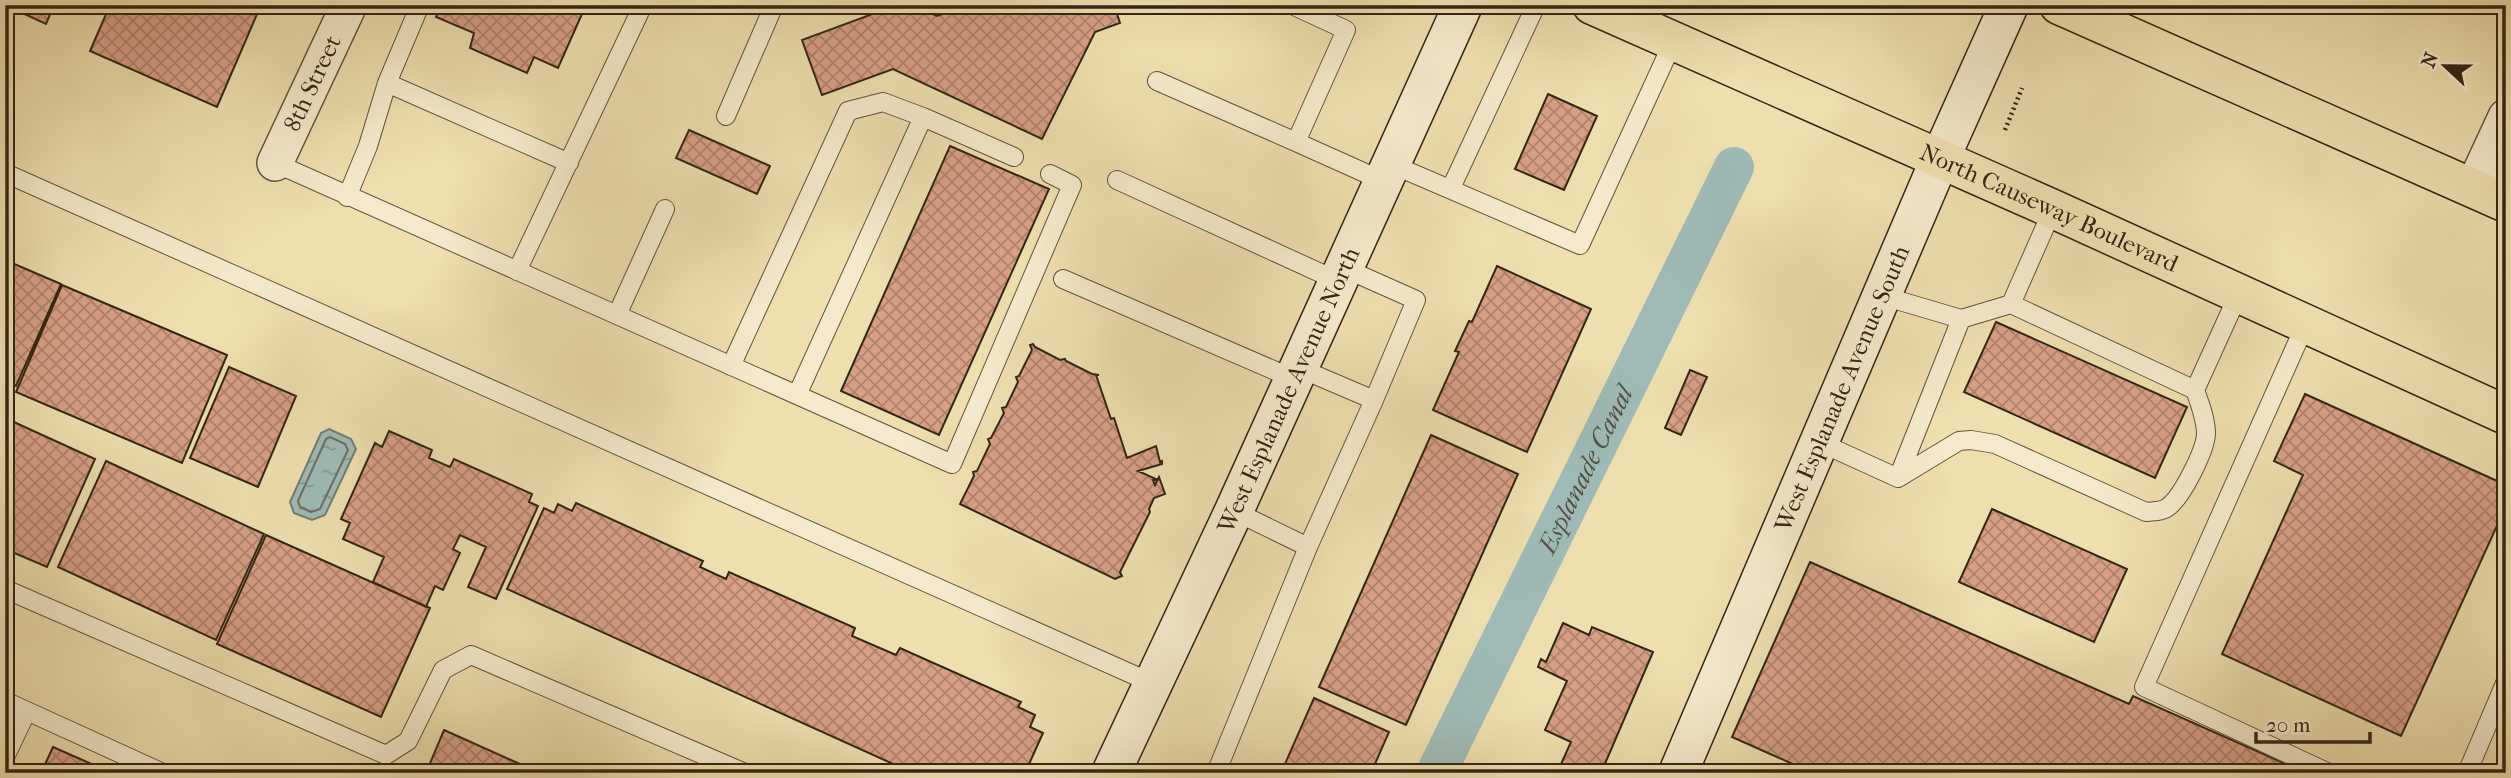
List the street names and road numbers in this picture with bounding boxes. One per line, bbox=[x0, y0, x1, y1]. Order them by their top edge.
street label: 8th Street bbox=[278, 30, 347, 136]
street label: North Causeway Boulevard bbox=[1916, 138, 2183, 278]
street label: West Esplanade Avenue South bbox=[1768, 241, 1916, 537]
street label: West Esplanade Avenue North bbox=[1211, 243, 1366, 538]

